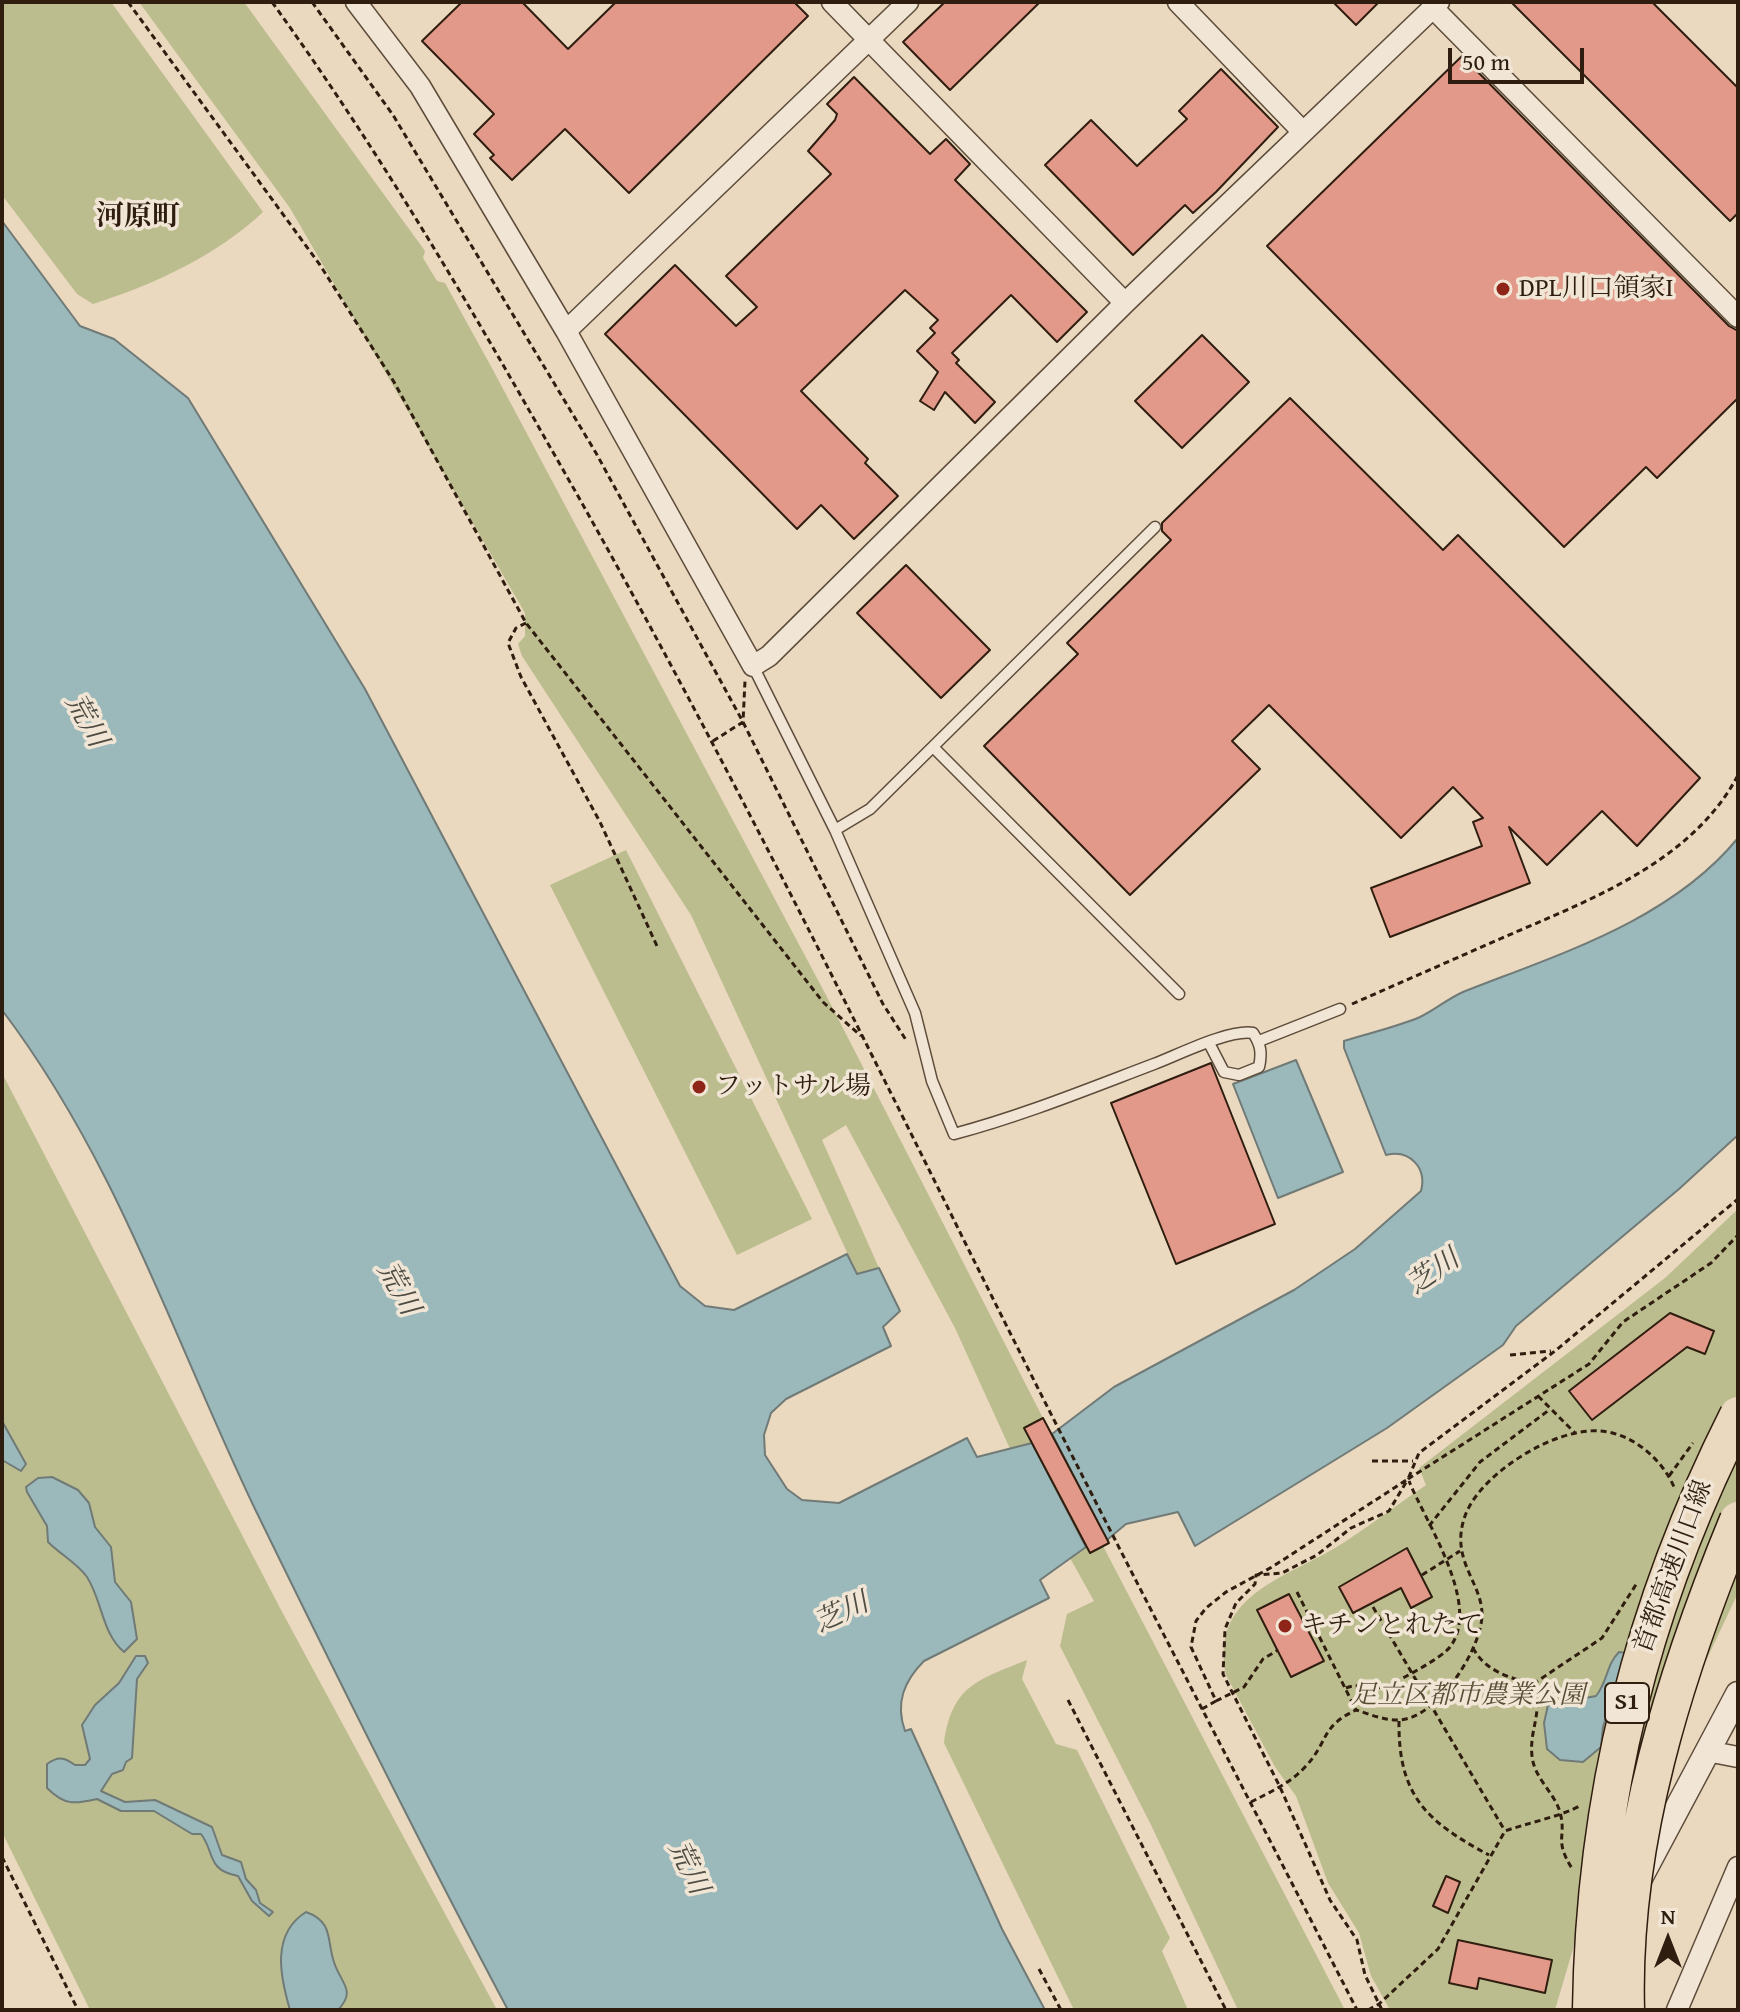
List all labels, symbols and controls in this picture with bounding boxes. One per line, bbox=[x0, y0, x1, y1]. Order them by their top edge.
scale bar bbox=[1452, 32, 1588, 82]
text: 50 m bbox=[1462, 44, 1510, 79]
district label: 河原町 bbox=[96, 201, 180, 235]
place label: DPL川口領家Ⅰ bbox=[1519, 273, 1673, 305]
marker: DPL川口領家Ⅰ bbox=[1494, 280, 1512, 298]
water label: 荒川 bbox=[57, 688, 113, 754]
place label: フットサル場 bbox=[715, 1071, 871, 1103]
marker: フットサル場 bbox=[690, 1078, 708, 1096]
water label: 芝川 bbox=[1401, 1243, 1467, 1303]
water label: 荒川 bbox=[369, 1256, 425, 1322]
street label: 首都高速川口線 bbox=[1628, 1476, 1720, 1658]
water label: 芝川 bbox=[810, 1587, 874, 1641]
place label: キチンとれたて bbox=[1301, 1610, 1483, 1642]
marker: キチンとれたて bbox=[1276, 1617, 1294, 1635]
park label: 足立区都市農業公園 bbox=[1351, 1680, 1585, 1712]
road number: S1 bbox=[1605, 1683, 1649, 1723]
water label: 荒川 bbox=[660, 1835, 714, 1901]
north arrow bbox=[1628, 1900, 1708, 1980]
text: N bbox=[1661, 1900, 1675, 1932]

